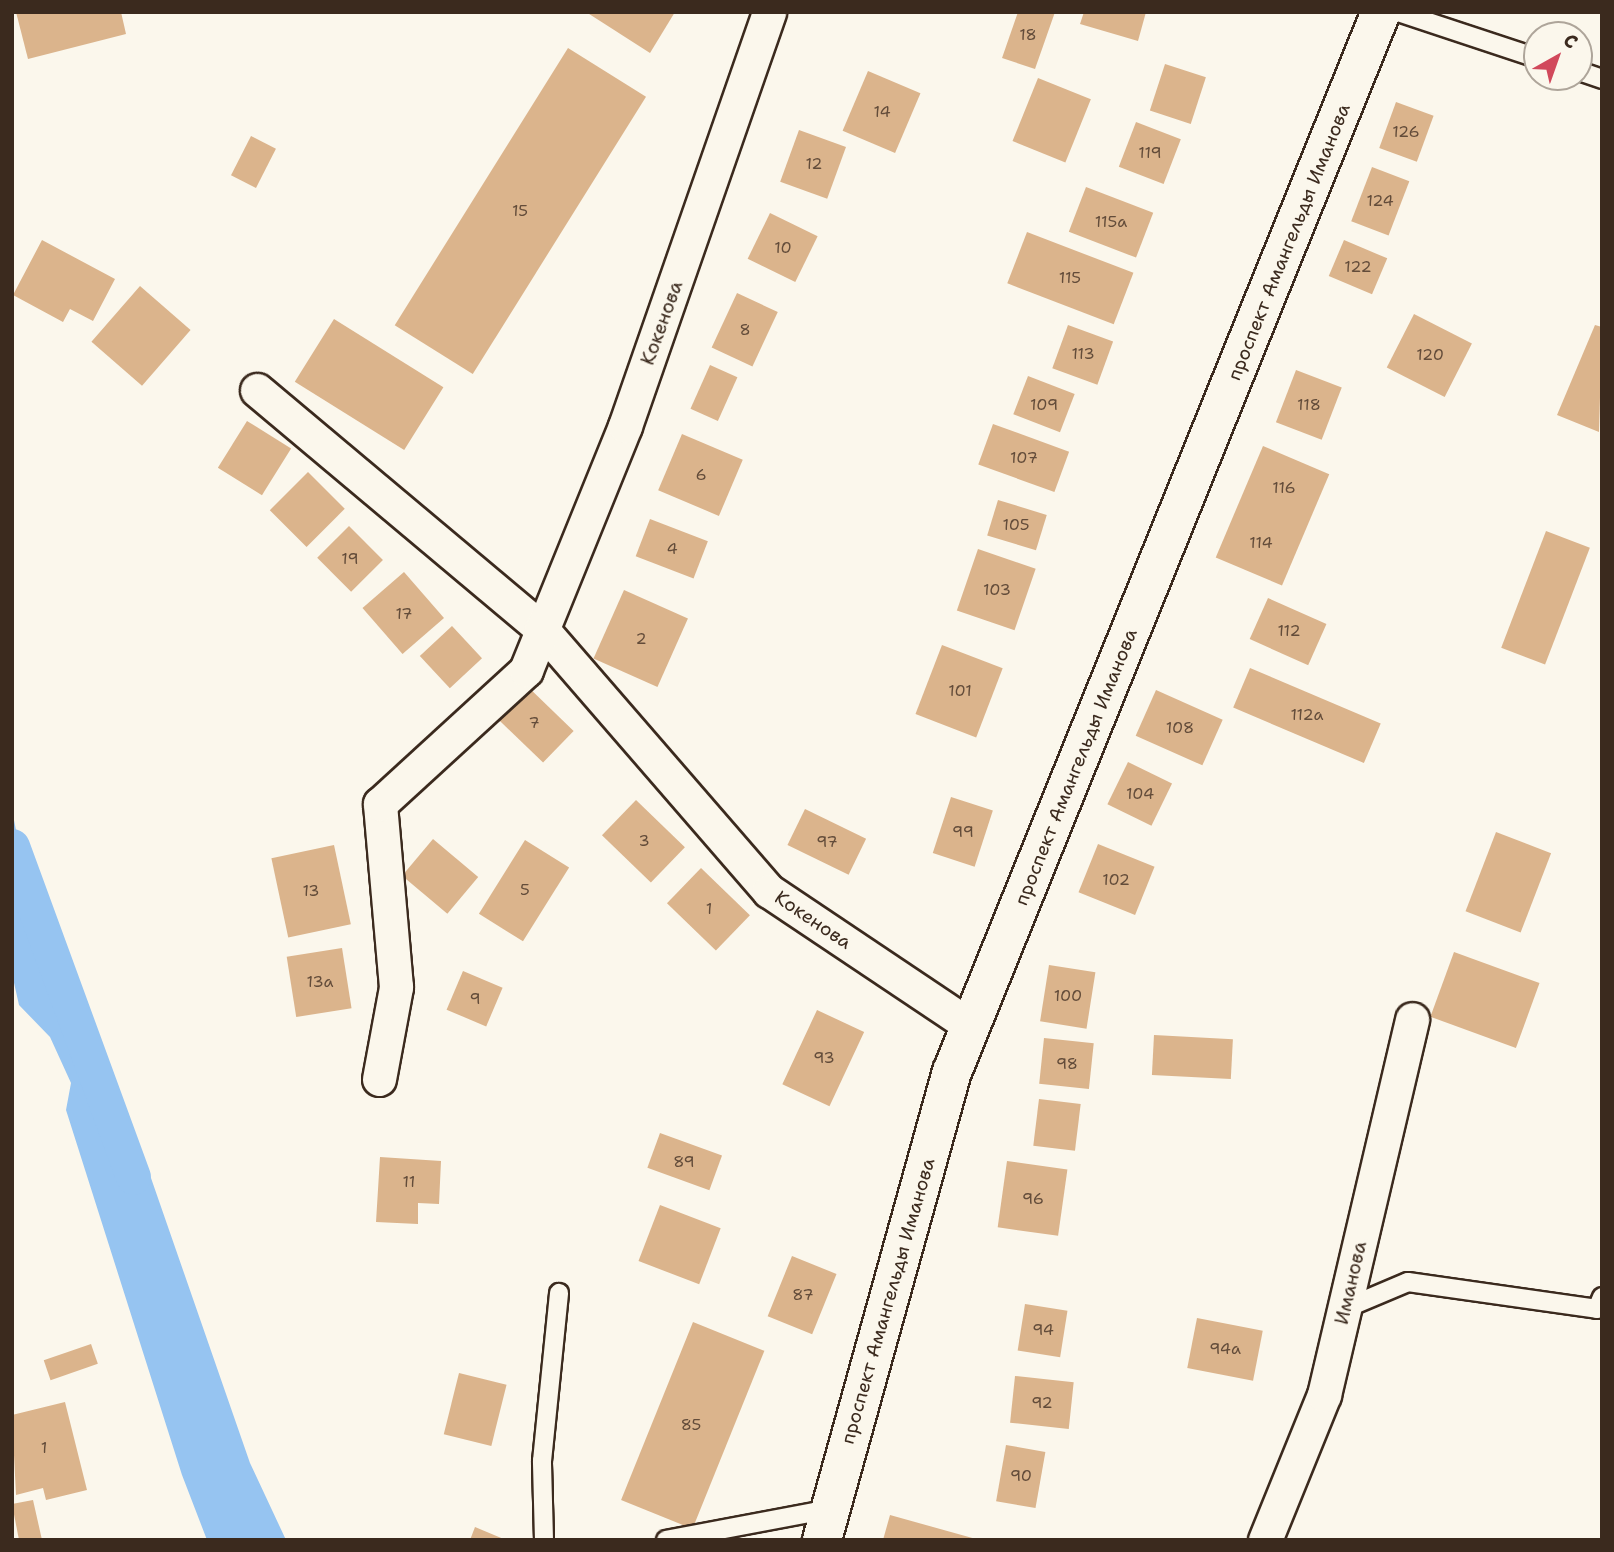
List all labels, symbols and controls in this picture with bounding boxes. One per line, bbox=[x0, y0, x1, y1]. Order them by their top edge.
north arrow bbox=[1523, 21, 1593, 91]
house number: 18 bbox=[1019, 25, 1037, 45]
text: С bbox=[1558, 28, 1583, 54]
street label: проспект Амангельды Иманова bbox=[1223, 100, 1355, 384]
house number: 14 bbox=[873, 102, 891, 122]
house number: 126 bbox=[1392, 122, 1420, 142]
house number: 119 bbox=[1138, 143, 1162, 163]
house number: 12 bbox=[805, 154, 823, 174]
house number: 124 bbox=[1366, 191, 1394, 211]
house number: 15 bbox=[512, 201, 528, 221]
house number: 115а bbox=[1095, 212, 1127, 232]
house number: 10 bbox=[774, 238, 792, 258]
house number: 122 bbox=[1344, 257, 1372, 277]
house number: 115 bbox=[1059, 268, 1081, 288]
street label: Кокенова bbox=[636, 278, 688, 368]
house number: 8 bbox=[739, 320, 751, 340]
house number: 113 bbox=[1071, 344, 1095, 364]
house number: 120 bbox=[1416, 345, 1444, 365]
house number: 109 bbox=[1030, 395, 1058, 415]
house number: 118 bbox=[1297, 395, 1321, 415]
house number: 107 bbox=[1010, 448, 1038, 468]
house number: 6 bbox=[695, 465, 707, 485]
house number: 116 bbox=[1272, 478, 1296, 498]
house number: 105 bbox=[1002, 515, 1030, 535]
house number: 114 bbox=[1249, 533, 1273, 553]
house number: 4 bbox=[666, 539, 678, 559]
house number: 19 bbox=[341, 549, 359, 569]
house number: 103 bbox=[983, 580, 1011, 600]
house number: 17 bbox=[395, 604, 413, 624]
house number: 112 bbox=[1277, 621, 1301, 641]
street label: проспект Амангельды Иманова bbox=[1010, 625, 1142, 909]
house number: 2 bbox=[635, 629, 647, 649]
house number: 101 bbox=[948, 681, 972, 701]
house number: 112а bbox=[1290, 705, 1324, 725]
house number: 7 bbox=[528, 713, 540, 733]
house number: 108 bbox=[1166, 718, 1194, 738]
house number: 104 bbox=[1126, 784, 1154, 804]
house number: 99 bbox=[952, 822, 974, 842]
house number: 3 bbox=[638, 831, 650, 851]
house number: 97 bbox=[816, 832, 838, 852]
house number: 102 bbox=[1102, 870, 1130, 890]
house number: 5 bbox=[520, 880, 530, 900]
house number: 13 bbox=[302, 881, 320, 901]
street label: Кокенова bbox=[770, 886, 856, 954]
house number: 1 bbox=[706, 899, 712, 919]
house number: 13а bbox=[306, 972, 334, 992]
house number: 100 bbox=[1054, 986, 1082, 1006]
house number: 9 bbox=[469, 989, 481, 1009]
house number: 93 bbox=[813, 1048, 835, 1068]
house number: 98 bbox=[1056, 1054, 1078, 1074]
house number: 89 bbox=[673, 1152, 695, 1172]
street label: проспект Амангельды Иманова bbox=[836, 1155, 940, 1447]
house number: 11 bbox=[403, 1172, 415, 1192]
house number: 96 bbox=[1022, 1189, 1044, 1209]
street label: Иманова bbox=[1330, 1239, 1372, 1327]
house number: 87 bbox=[792, 1285, 814, 1305]
house number: 94 bbox=[1032, 1320, 1054, 1340]
house number: 94а bbox=[1209, 1339, 1241, 1359]
house number: 92 bbox=[1031, 1393, 1053, 1413]
house number: 85 bbox=[681, 1415, 701, 1435]
house number: 1 bbox=[41, 1438, 47, 1458]
house number: 90 bbox=[1010, 1466, 1032, 1486]

